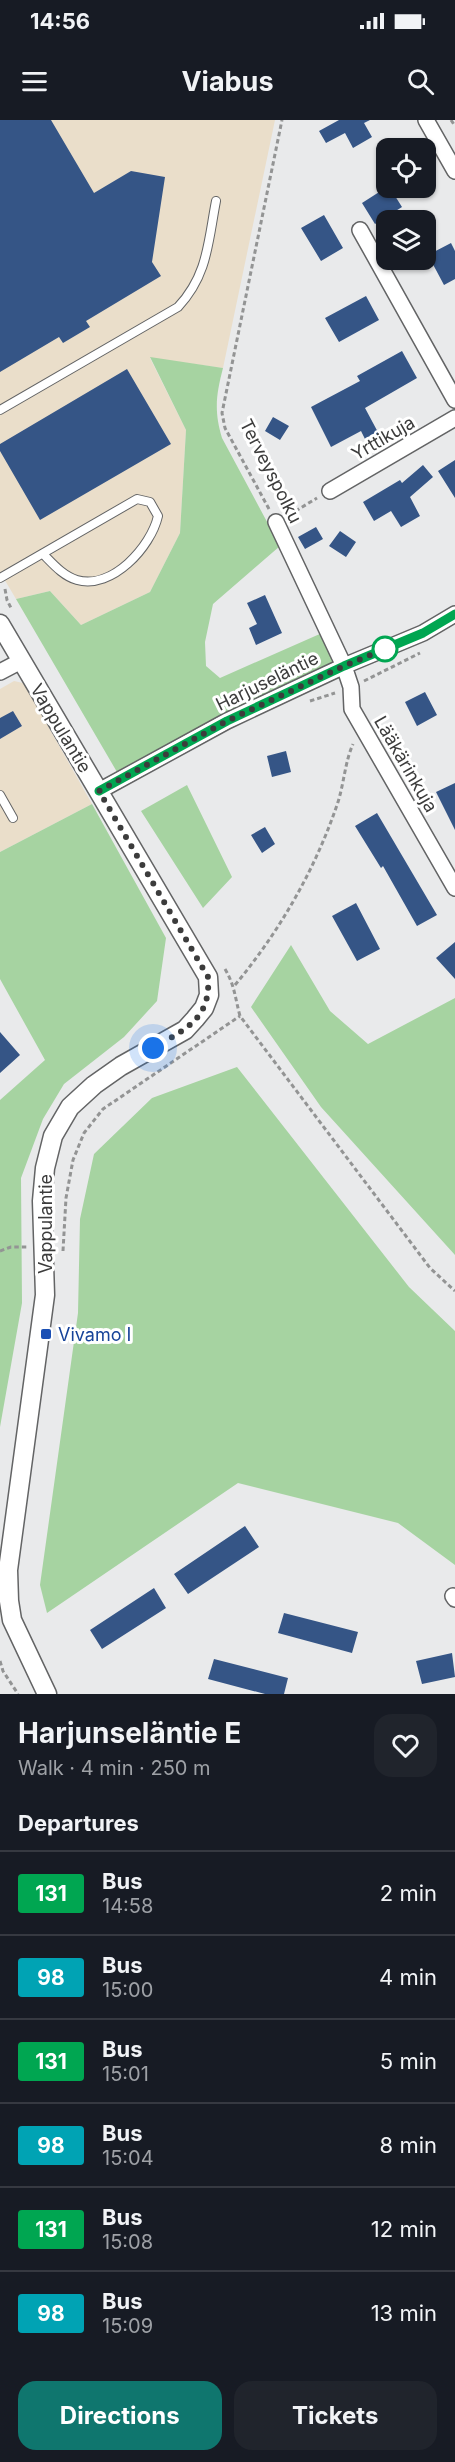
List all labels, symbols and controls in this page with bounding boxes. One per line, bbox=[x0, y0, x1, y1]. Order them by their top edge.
text: 14:56 bbox=[30, 8, 90, 34]
icon: menu bbox=[18, 65, 51, 98]
text: Viabus bbox=[181, 65, 274, 98]
icon: search bbox=[404, 65, 437, 98]
map controls bbox=[376, 138, 436, 270]
button: locate bbox=[376, 138, 436, 198]
button: layers bbox=[376, 210, 436, 270]
street label: Yrttikuja bbox=[348, 412, 418, 464]
street label: Terveyspolku bbox=[236, 415, 306, 527]
unlabelled marker bbox=[372, 636, 398, 662]
street label: Harjuseläntie bbox=[212, 647, 322, 715]
street label: Vappulantie bbox=[26, 680, 96, 776]
street label: Lääkärinkuja bbox=[370, 712, 442, 816]
your location bbox=[138, 1033, 168, 1063]
street label: Vappulantie bbox=[35, 1174, 56, 1274]
place label: Vivamo I bbox=[58, 1324, 131, 1345]
marker: Vivamo I bbox=[39, 1327, 53, 1341]
button: heart bbox=[374, 1714, 437, 1777]
text: Harjunseläntie E bbox=[18, 1716, 241, 1750]
text: Walk · 4 min · 250 m bbox=[18, 1756, 211, 1780]
text: Departures bbox=[18, 1810, 139, 1836]
text: Bus bbox=[102, 1868, 143, 1894]
text: 2 min bbox=[380, 1880, 437, 1906]
text: 131 bbox=[35, 1881, 67, 1906]
text: 14:58 bbox=[102, 1894, 153, 1918]
text: Bus bbox=[102, 1952, 143, 1978]
text: 4 min bbox=[379, 1964, 437, 1990]
text: 98 bbox=[37, 1965, 65, 1990]
text: 15:00 bbox=[102, 1978, 153, 2002]
text: Bus bbox=[102, 2036, 143, 2062]
text: 5 min bbox=[380, 2048, 437, 2074]
text: 131 bbox=[35, 2049, 67, 2074]
text: 15:01 bbox=[102, 2062, 149, 2086]
text: Bus bbox=[102, 2120, 143, 2146]
text: 8 min bbox=[380, 2132, 437, 2158]
text: 98 bbox=[37, 2133, 65, 2158]
text: 15:04 bbox=[102, 2146, 154, 2170]
text: Bus bbox=[102, 2204, 143, 2230]
text: 12 min bbox=[371, 2216, 437, 2242]
text: 131 bbox=[35, 2217, 67, 2242]
text: 15:08 bbox=[102, 2230, 153, 2254]
text: Bus bbox=[102, 2288, 143, 2314]
text: 13 min bbox=[371, 2300, 437, 2326]
text: 98 bbox=[37, 2301, 65, 2326]
text: 15:09 bbox=[102, 2314, 153, 2338]
button: Directions bbox=[18, 2381, 222, 2450]
button: Tickets bbox=[234, 2381, 437, 2450]

